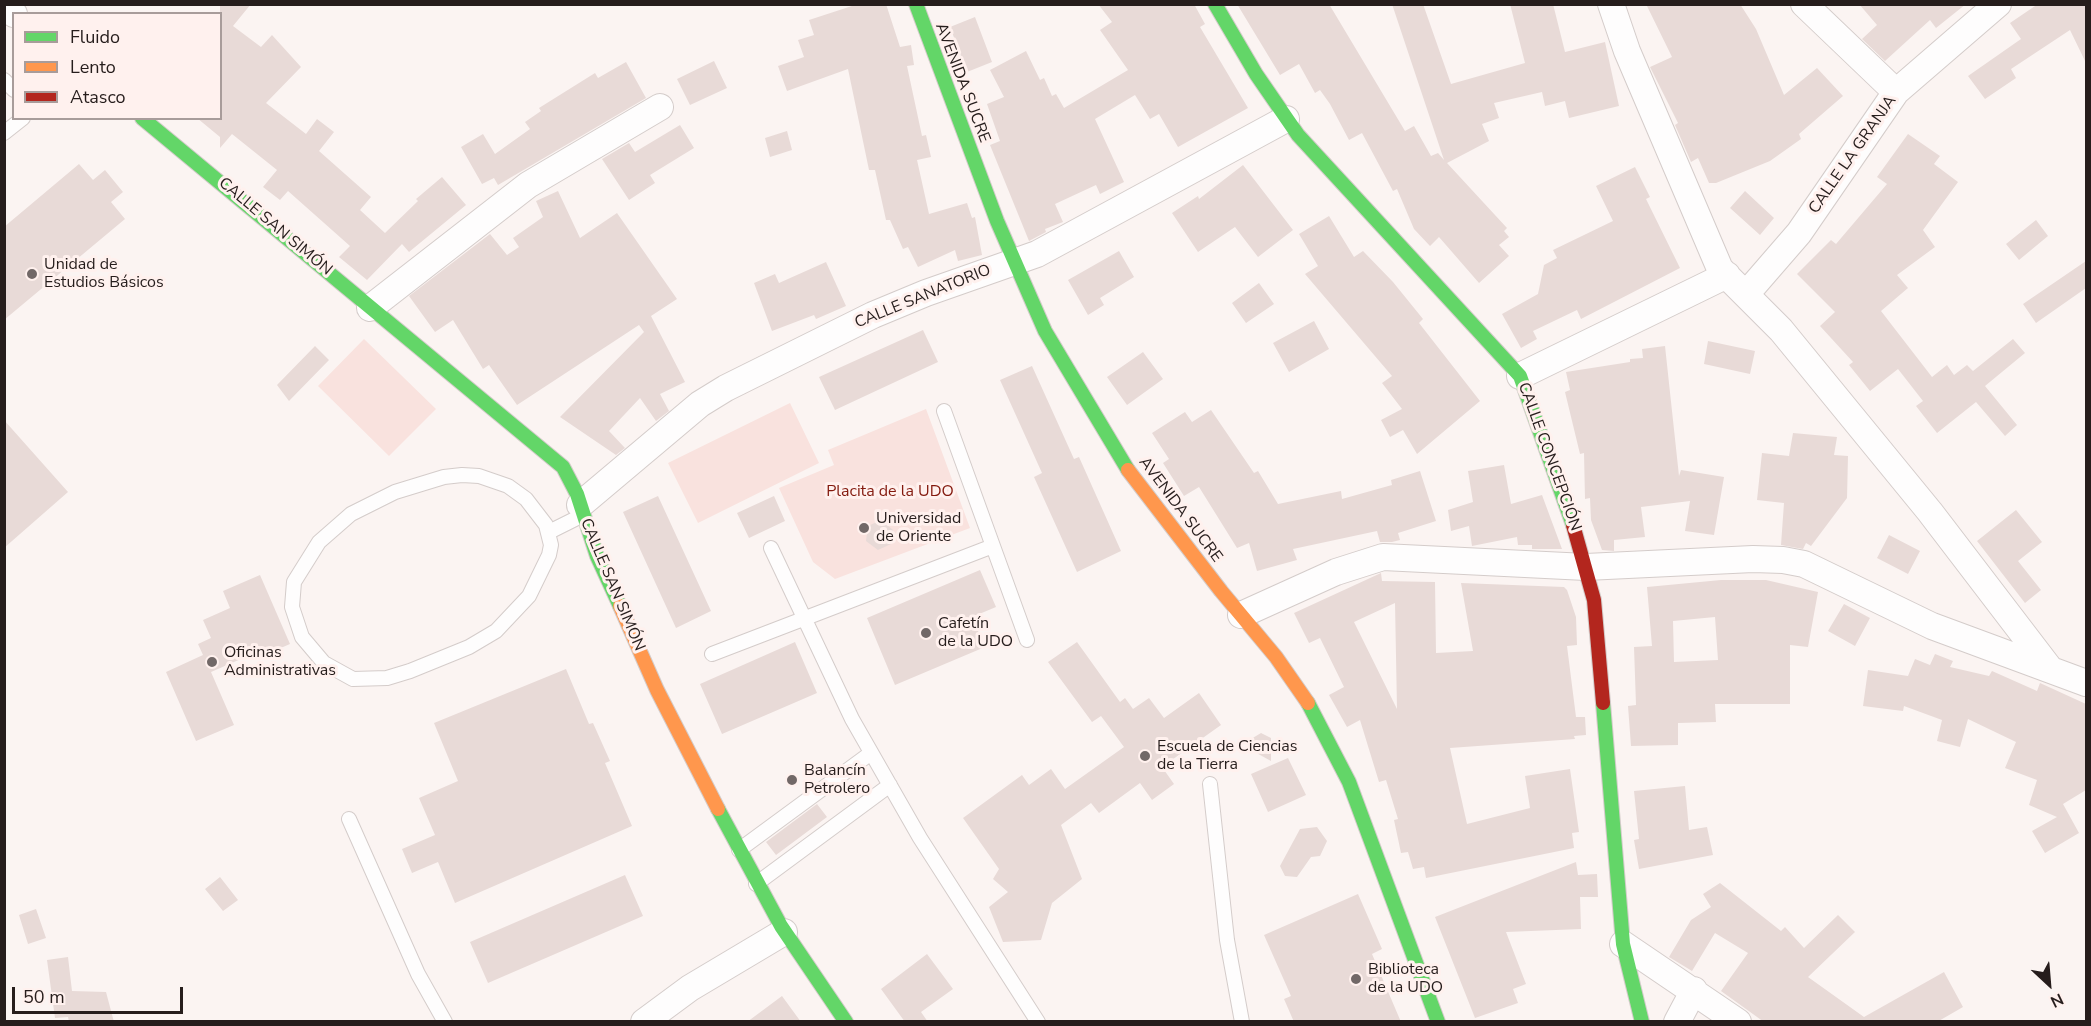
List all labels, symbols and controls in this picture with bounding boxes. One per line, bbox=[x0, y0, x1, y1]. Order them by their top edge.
legend bbox=[12, 12, 222, 120]
street label: AVENIDA SUCRE bbox=[930, 20, 994, 146]
text: Fluido bbox=[70, 25, 120, 49]
text: Lento bbox=[70, 55, 116, 79]
text: Atasco bbox=[70, 85, 126, 109]
street label: CALLE LA GRANJA bbox=[1805, 92, 1901, 218]
street label: CALLE SAN SIMÓN bbox=[214, 174, 336, 280]
place label: Unidad de Estudios Básicos bbox=[44, 255, 164, 293]
street label: CALLE SANATORIO bbox=[852, 261, 994, 333]
marker: Unidad de Estudios Básicos bbox=[25, 267, 39, 281]
street label: CALLE CONCEPCIÓN bbox=[1513, 380, 1585, 534]
street label: AVENIDA SUCRE bbox=[1134, 454, 1226, 566]
park label: Placita de la UDO bbox=[826, 482, 954, 502]
place label: Universidad de Oriente bbox=[876, 509, 961, 547]
street label: CALLE SAN SIMÓN bbox=[575, 516, 649, 654]
marker: Universidad de Oriente bbox=[857, 521, 871, 535]
place label: Cafetín de la UDO bbox=[938, 614, 1013, 652]
marker: Cafetín de la UDO bbox=[919, 626, 933, 640]
place label: Oficinas Administrativas bbox=[224, 643, 336, 681]
marker: Oficinas Administrativas bbox=[205, 655, 219, 669]
place label: Escuela de Ciencias de la Tierra bbox=[1157, 737, 1297, 775]
marker: Escuela de Ciencias de la Tierra bbox=[1138, 749, 1152, 763]
place label: Balancín Petrolero bbox=[804, 761, 870, 799]
marker: Balancín Petrolero bbox=[785, 773, 799, 787]
north arrow bbox=[2019, 954, 2079, 1014]
place label: Biblioteca de la UDO bbox=[1368, 960, 1443, 998]
marker: Biblioteca de la UDO bbox=[1349, 972, 1363, 986]
scale bar bbox=[15, 975, 186, 1013]
text: 50 m bbox=[23, 985, 65, 1009]
text: N bbox=[2047, 988, 2067, 1013]

